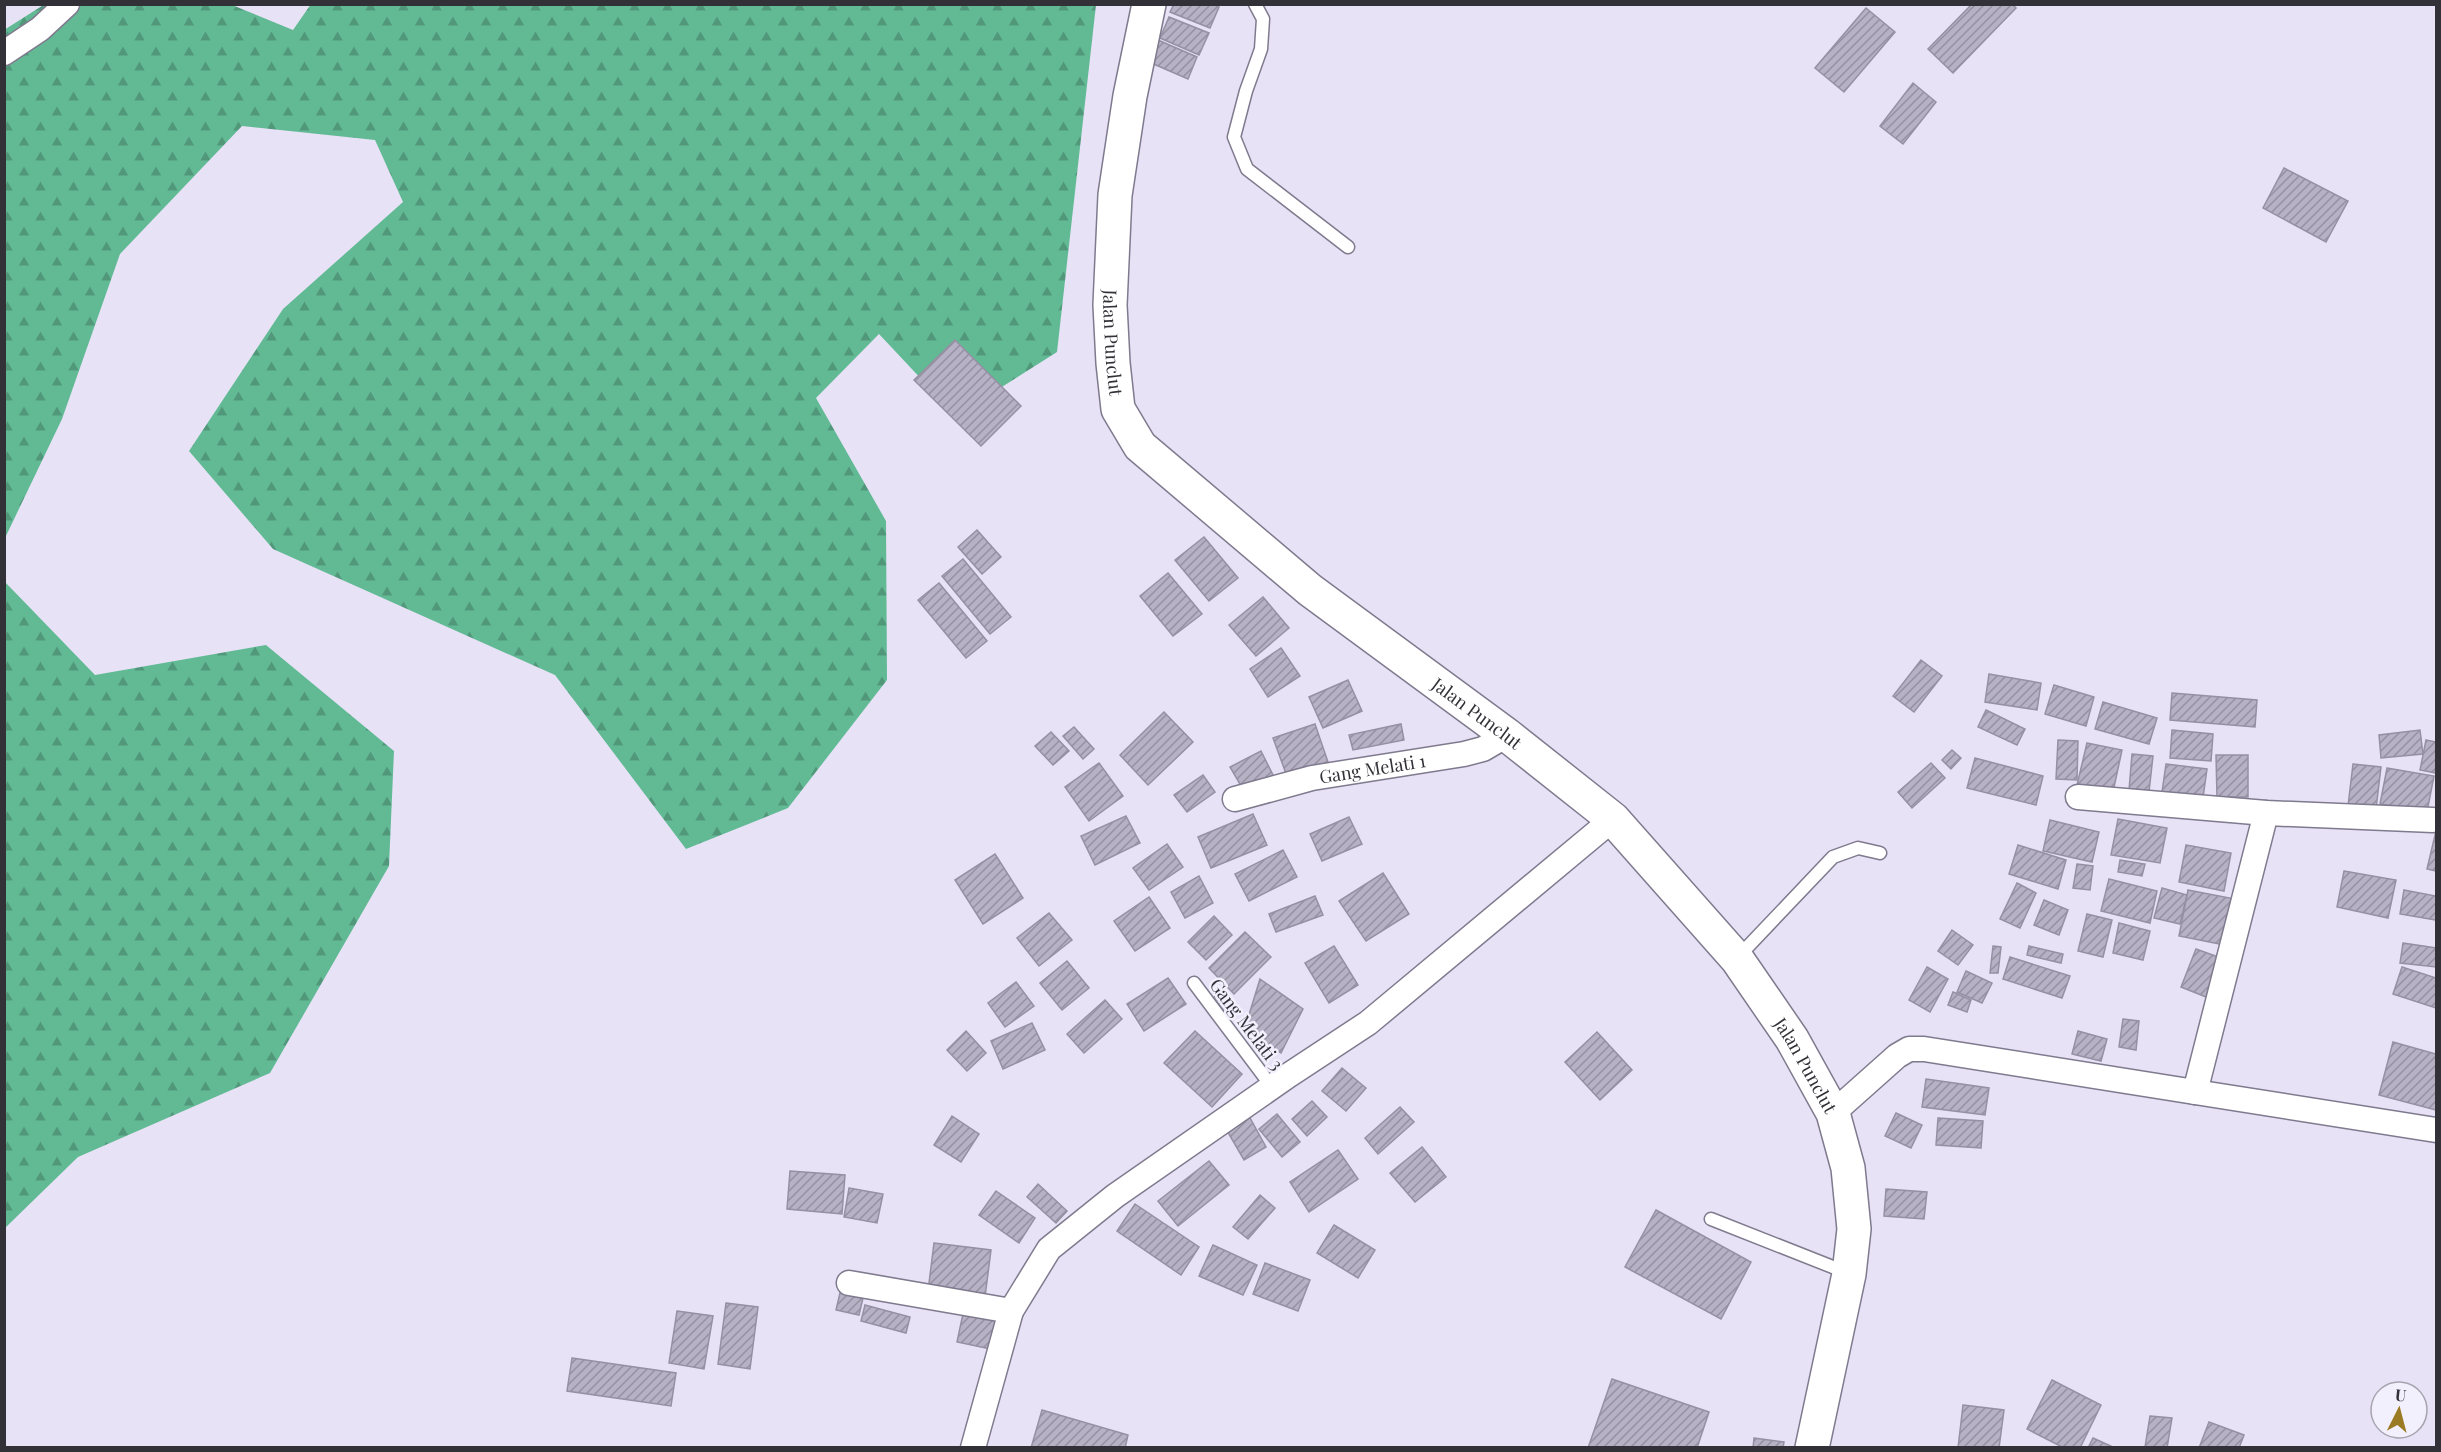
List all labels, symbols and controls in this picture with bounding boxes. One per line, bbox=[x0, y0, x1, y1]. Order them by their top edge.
street label: Jalan Punclut bbox=[1098, 288, 1129, 398]
street label: Jalan Punclut bbox=[1426, 671, 1528, 755]
street label: Gang Melati 1 bbox=[1317, 748, 1428, 789]
street label: Gang Melati 3 bbox=[1205, 973, 1289, 1075]
street label: Jalan Punclut bbox=[1768, 1012, 1843, 1118]
north arrow bbox=[2369, 1380, 2429, 1440]
text: U bbox=[2394, 1384, 2407, 1406]

